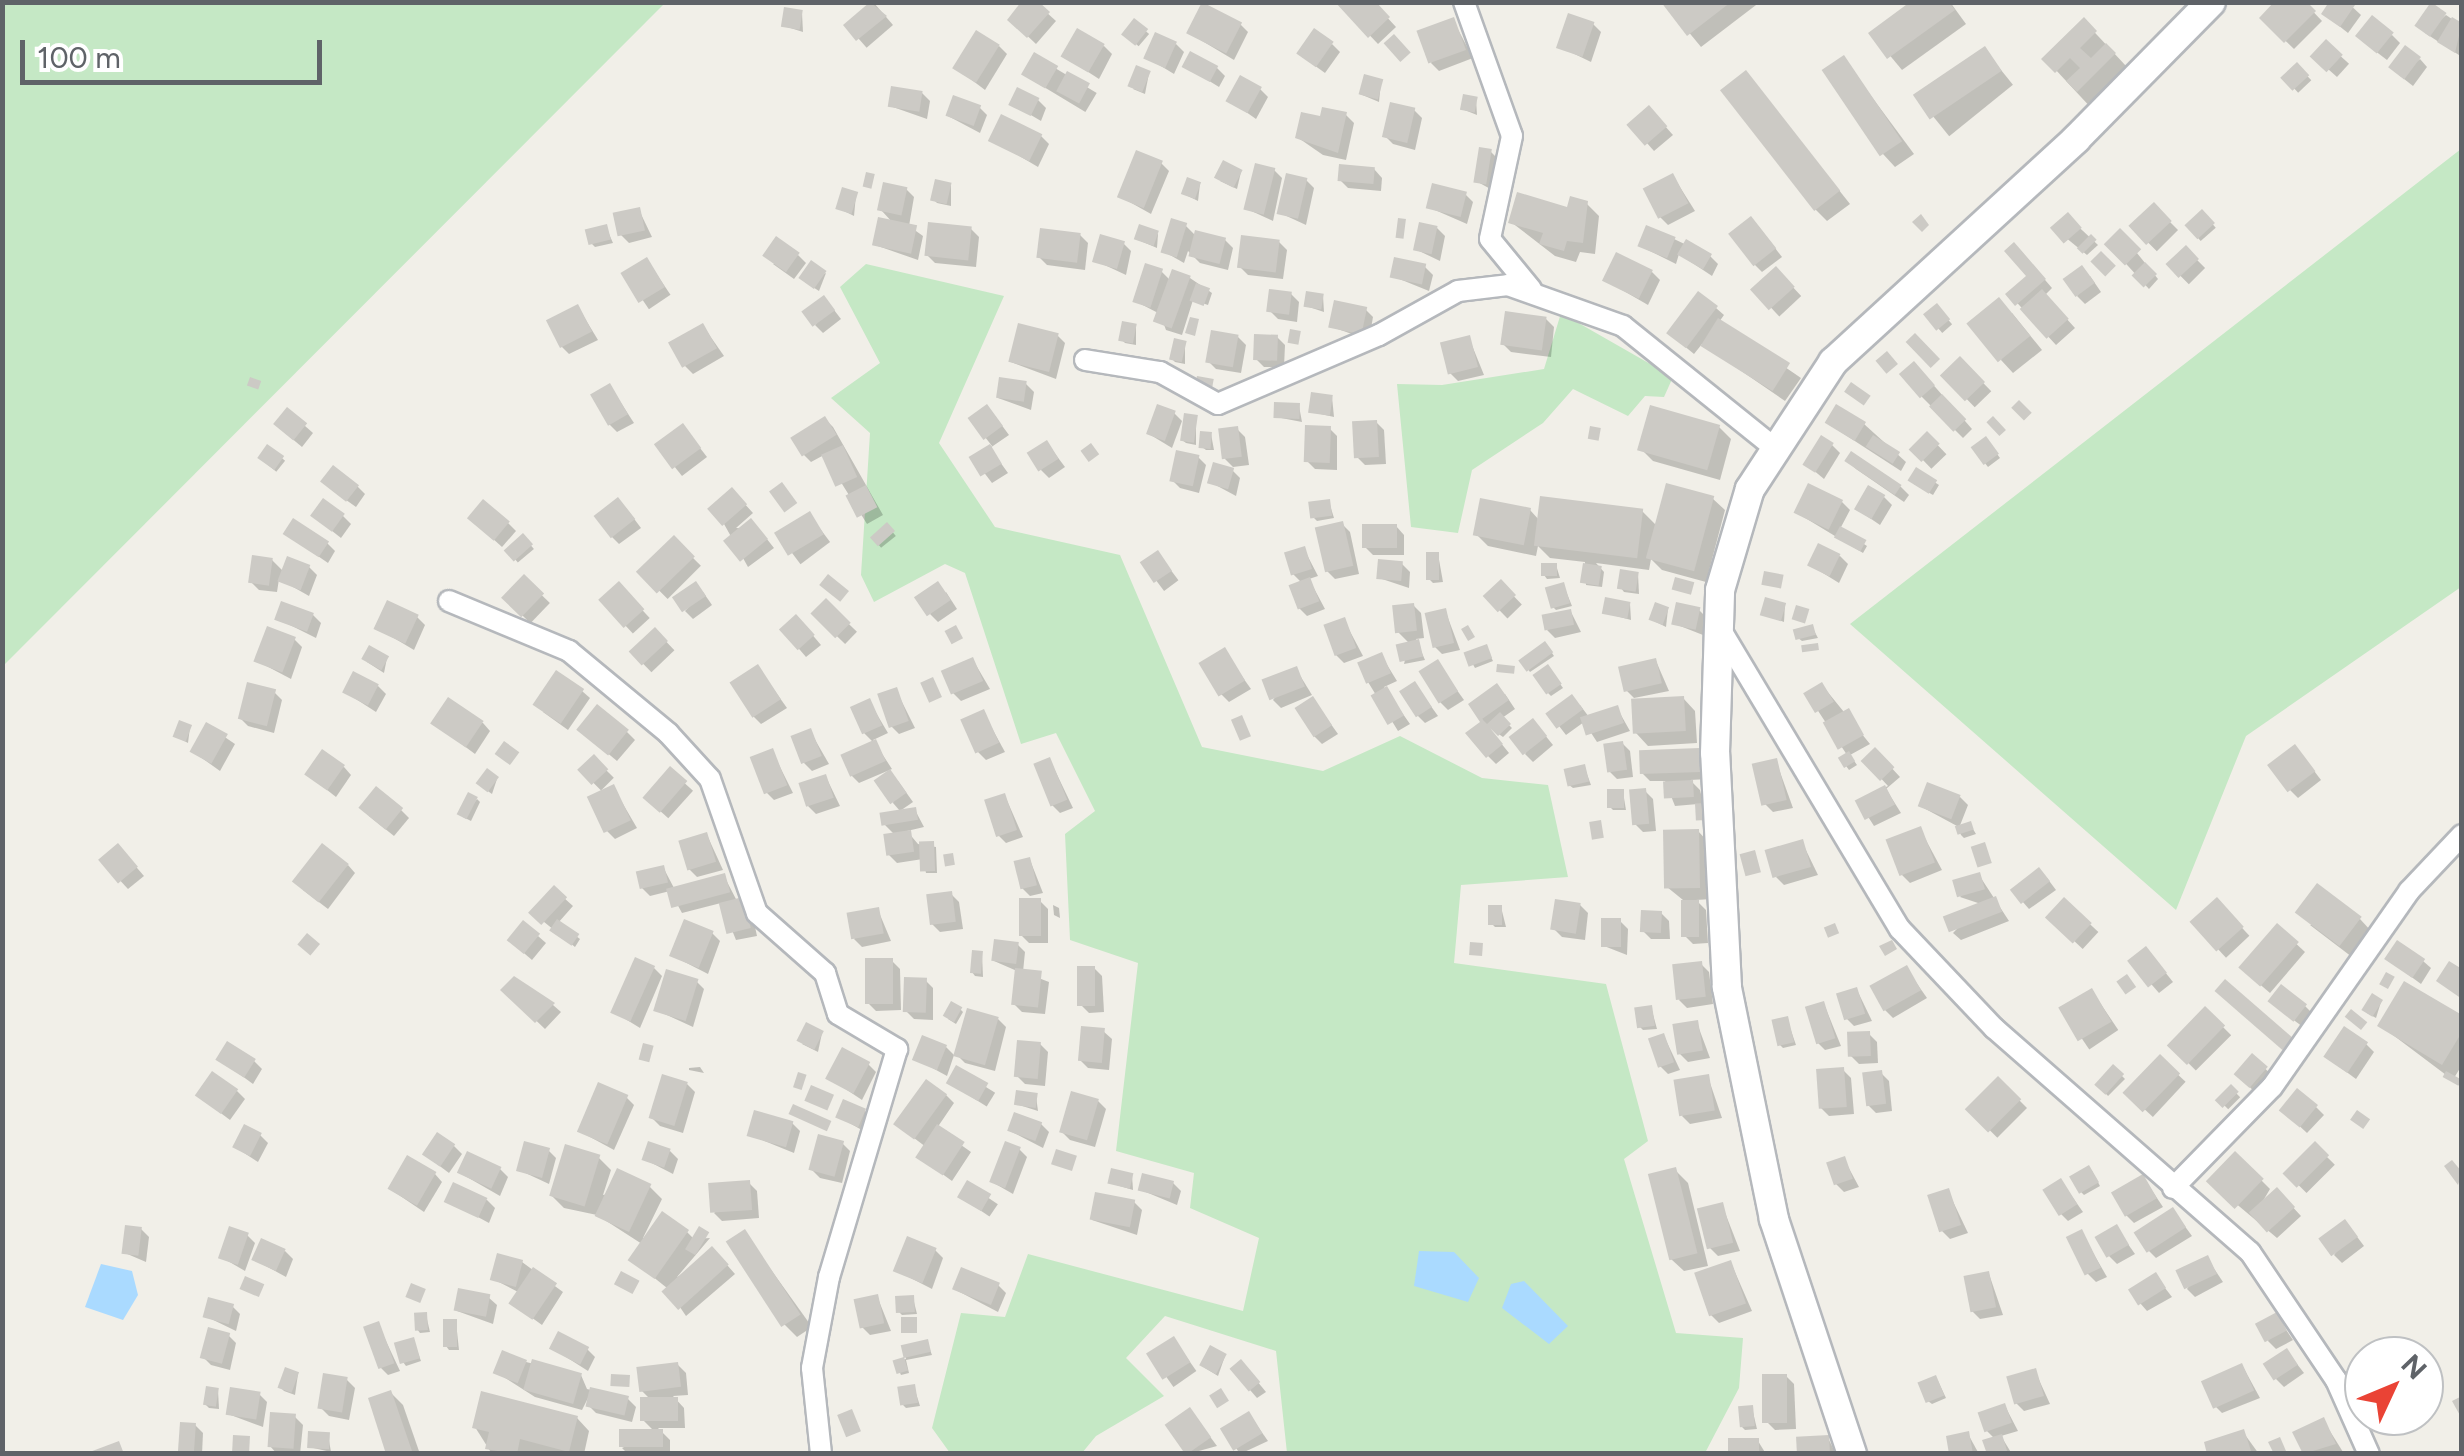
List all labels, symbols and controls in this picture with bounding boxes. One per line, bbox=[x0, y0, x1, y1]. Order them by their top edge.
scale bar bbox=[25, 20, 328, 82]
text: 100 m bbox=[37, 39, 121, 76]
north arrow bbox=[2344, 1336, 2444, 1436]
text: N bbox=[2394, 1347, 2434, 1386]

